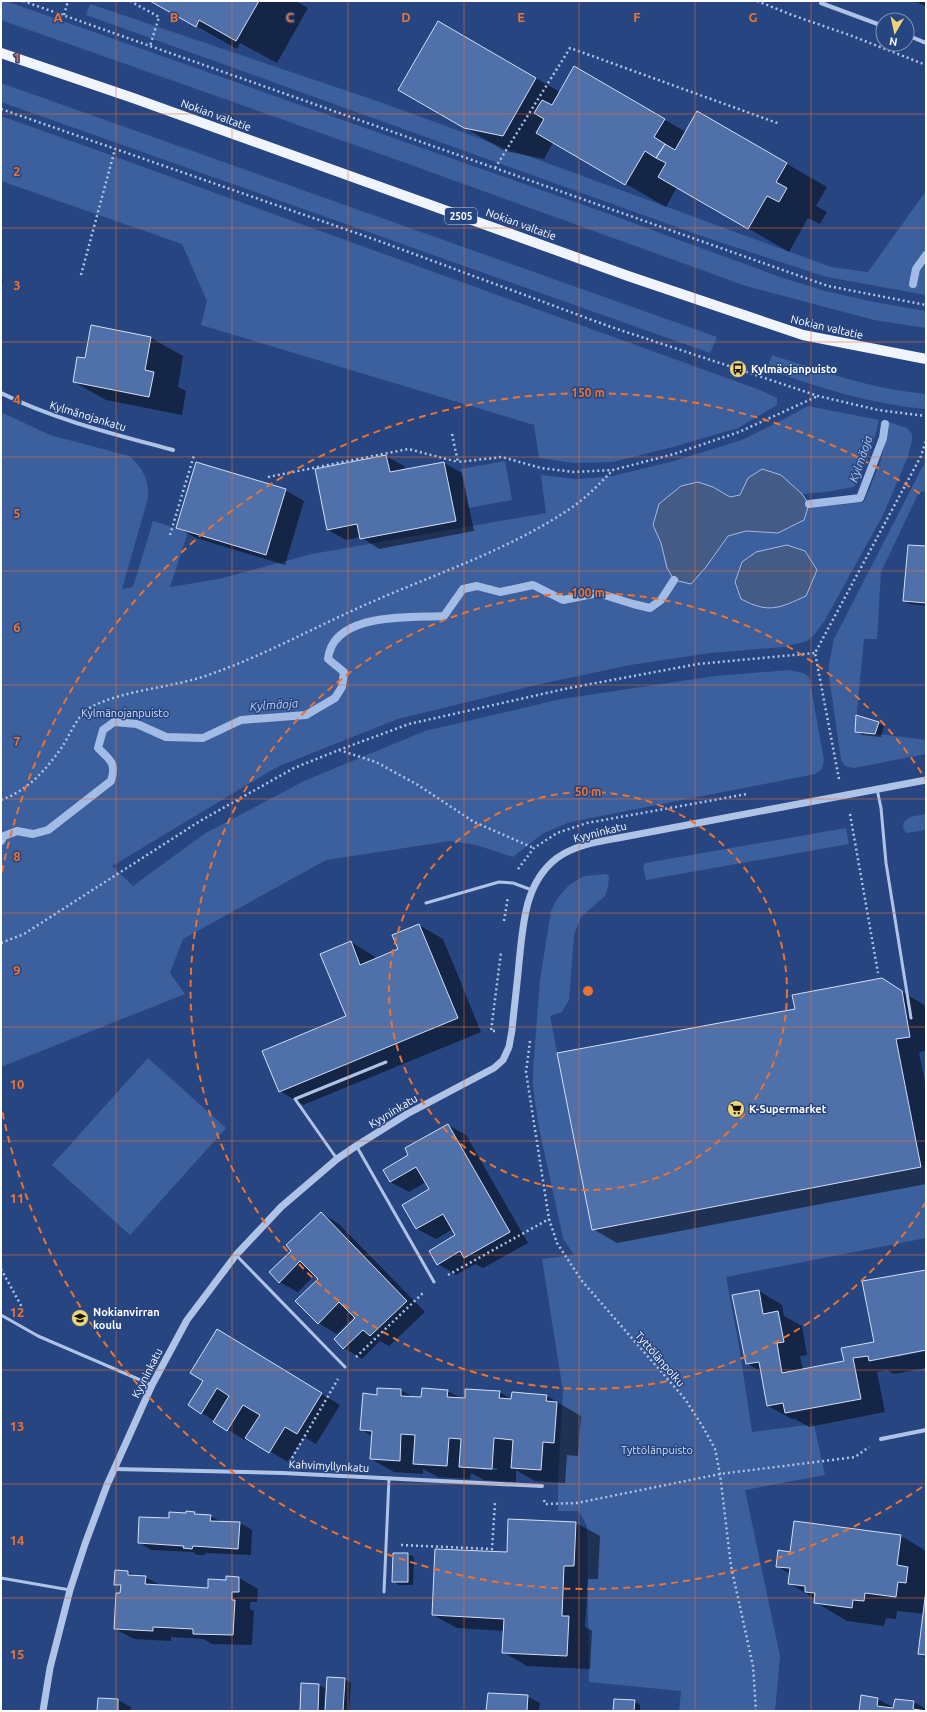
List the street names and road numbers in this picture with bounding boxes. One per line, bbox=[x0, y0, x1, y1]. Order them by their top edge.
street label: Nokian valtatie bbox=[179, 97, 253, 133]
street label: Nokian valtatie bbox=[484, 206, 558, 242]
road number: 2505 bbox=[445, 208, 477, 224]
street label: Nokian valtatie bbox=[790, 313, 864, 341]
street label: Kylmänojankatu bbox=[48, 399, 128, 433]
street label: Kyyninkatu bbox=[572, 820, 628, 844]
street label: Kyyninkatu bbox=[367, 1092, 419, 1130]
street label: Tyttölänpolku bbox=[633, 1329, 687, 1389]
street label: Kyyninkatu bbox=[129, 1346, 165, 1400]
street label: Kahvimyllynkatu bbox=[288, 1458, 370, 1474]

